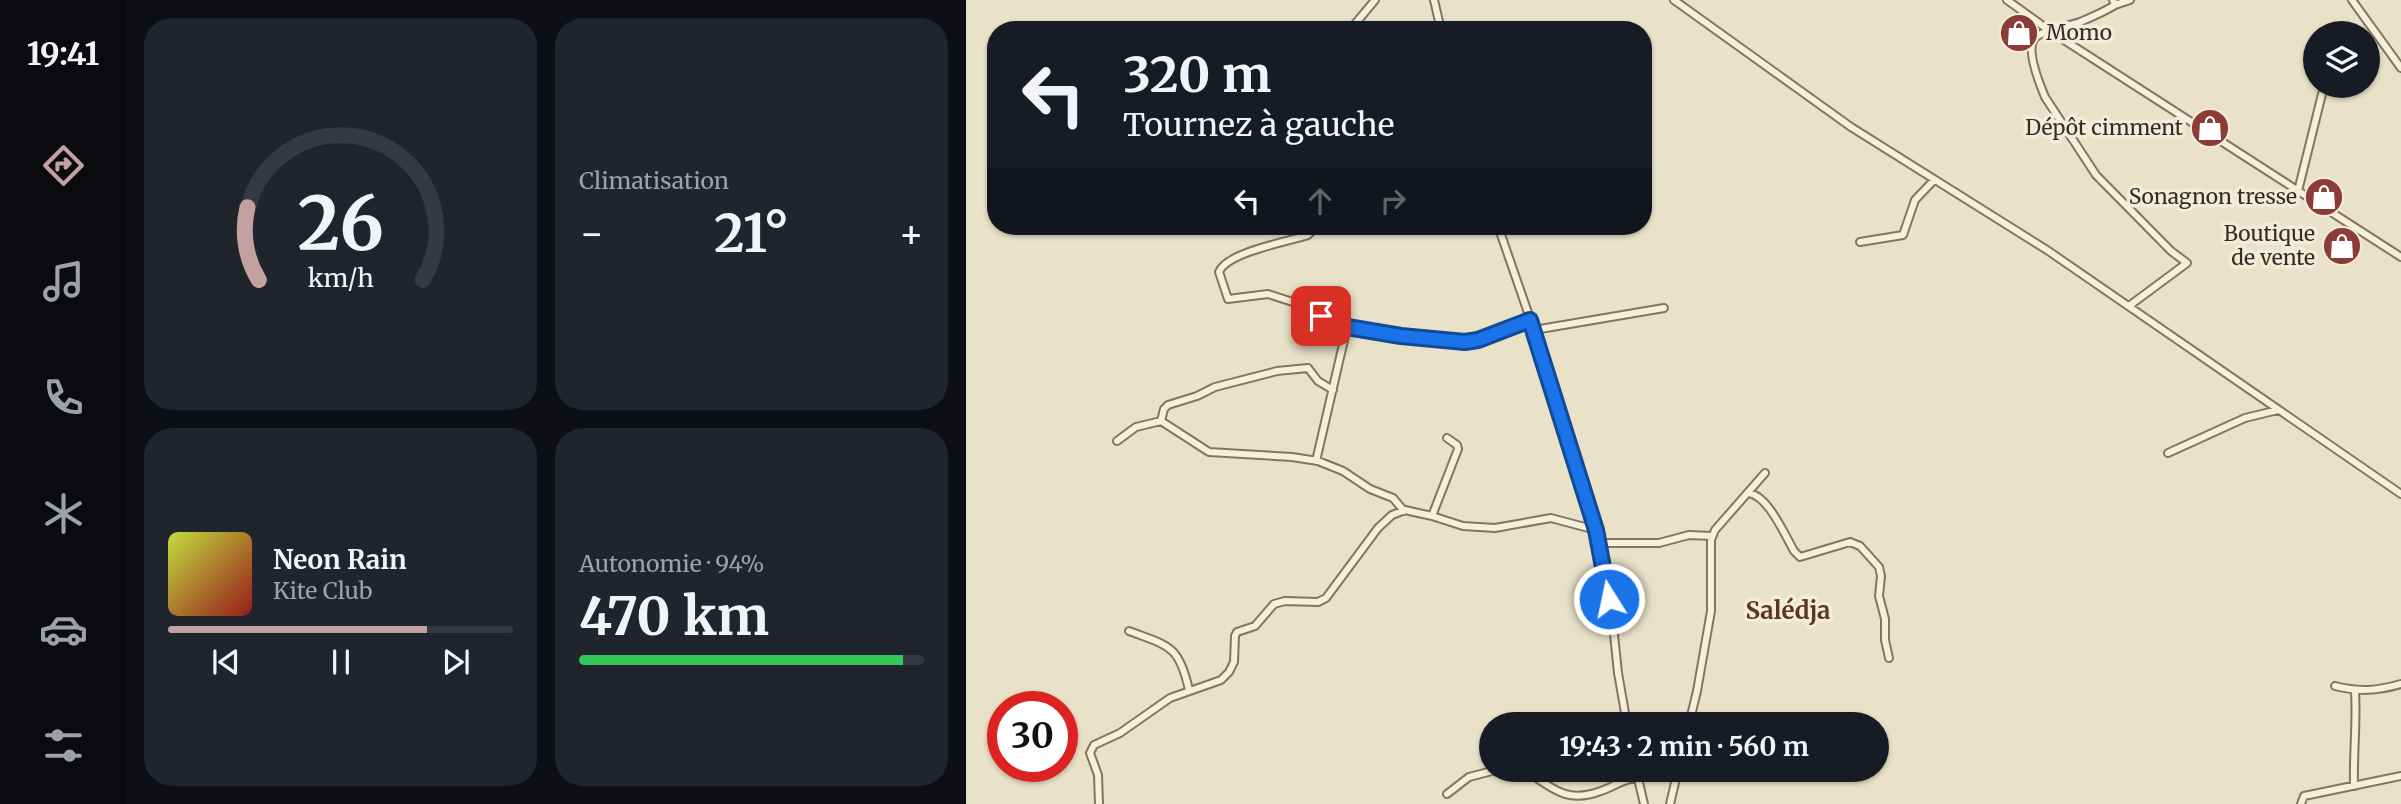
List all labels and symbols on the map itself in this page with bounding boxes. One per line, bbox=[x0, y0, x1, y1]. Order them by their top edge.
shop icon: Momo bbox=[1998, 12, 2040, 54]
place label: Momo bbox=[2046, 19, 2112, 46]
shop icon: Dépôt cimment bbox=[2189, 107, 2231, 149]
place label: Dépôt cimment bbox=[2025, 114, 2183, 141]
shop icon: Sonagnon tresse bbox=[2303, 176, 2345, 218]
place label: Sonagnon tresse bbox=[2129, 183, 2297, 210]
place label: Boutique de vente bbox=[2224, 220, 2315, 271]
shop icon: Boutique de vente bbox=[2321, 225, 2363, 267]
pin bbox=[1291, 286, 1351, 346]
position arrow bbox=[1572, 562, 1646, 636]
district label: Salédja bbox=[1745, 595, 1831, 626]
speed limit sign: 30 bbox=[987, 691, 1078, 782]

